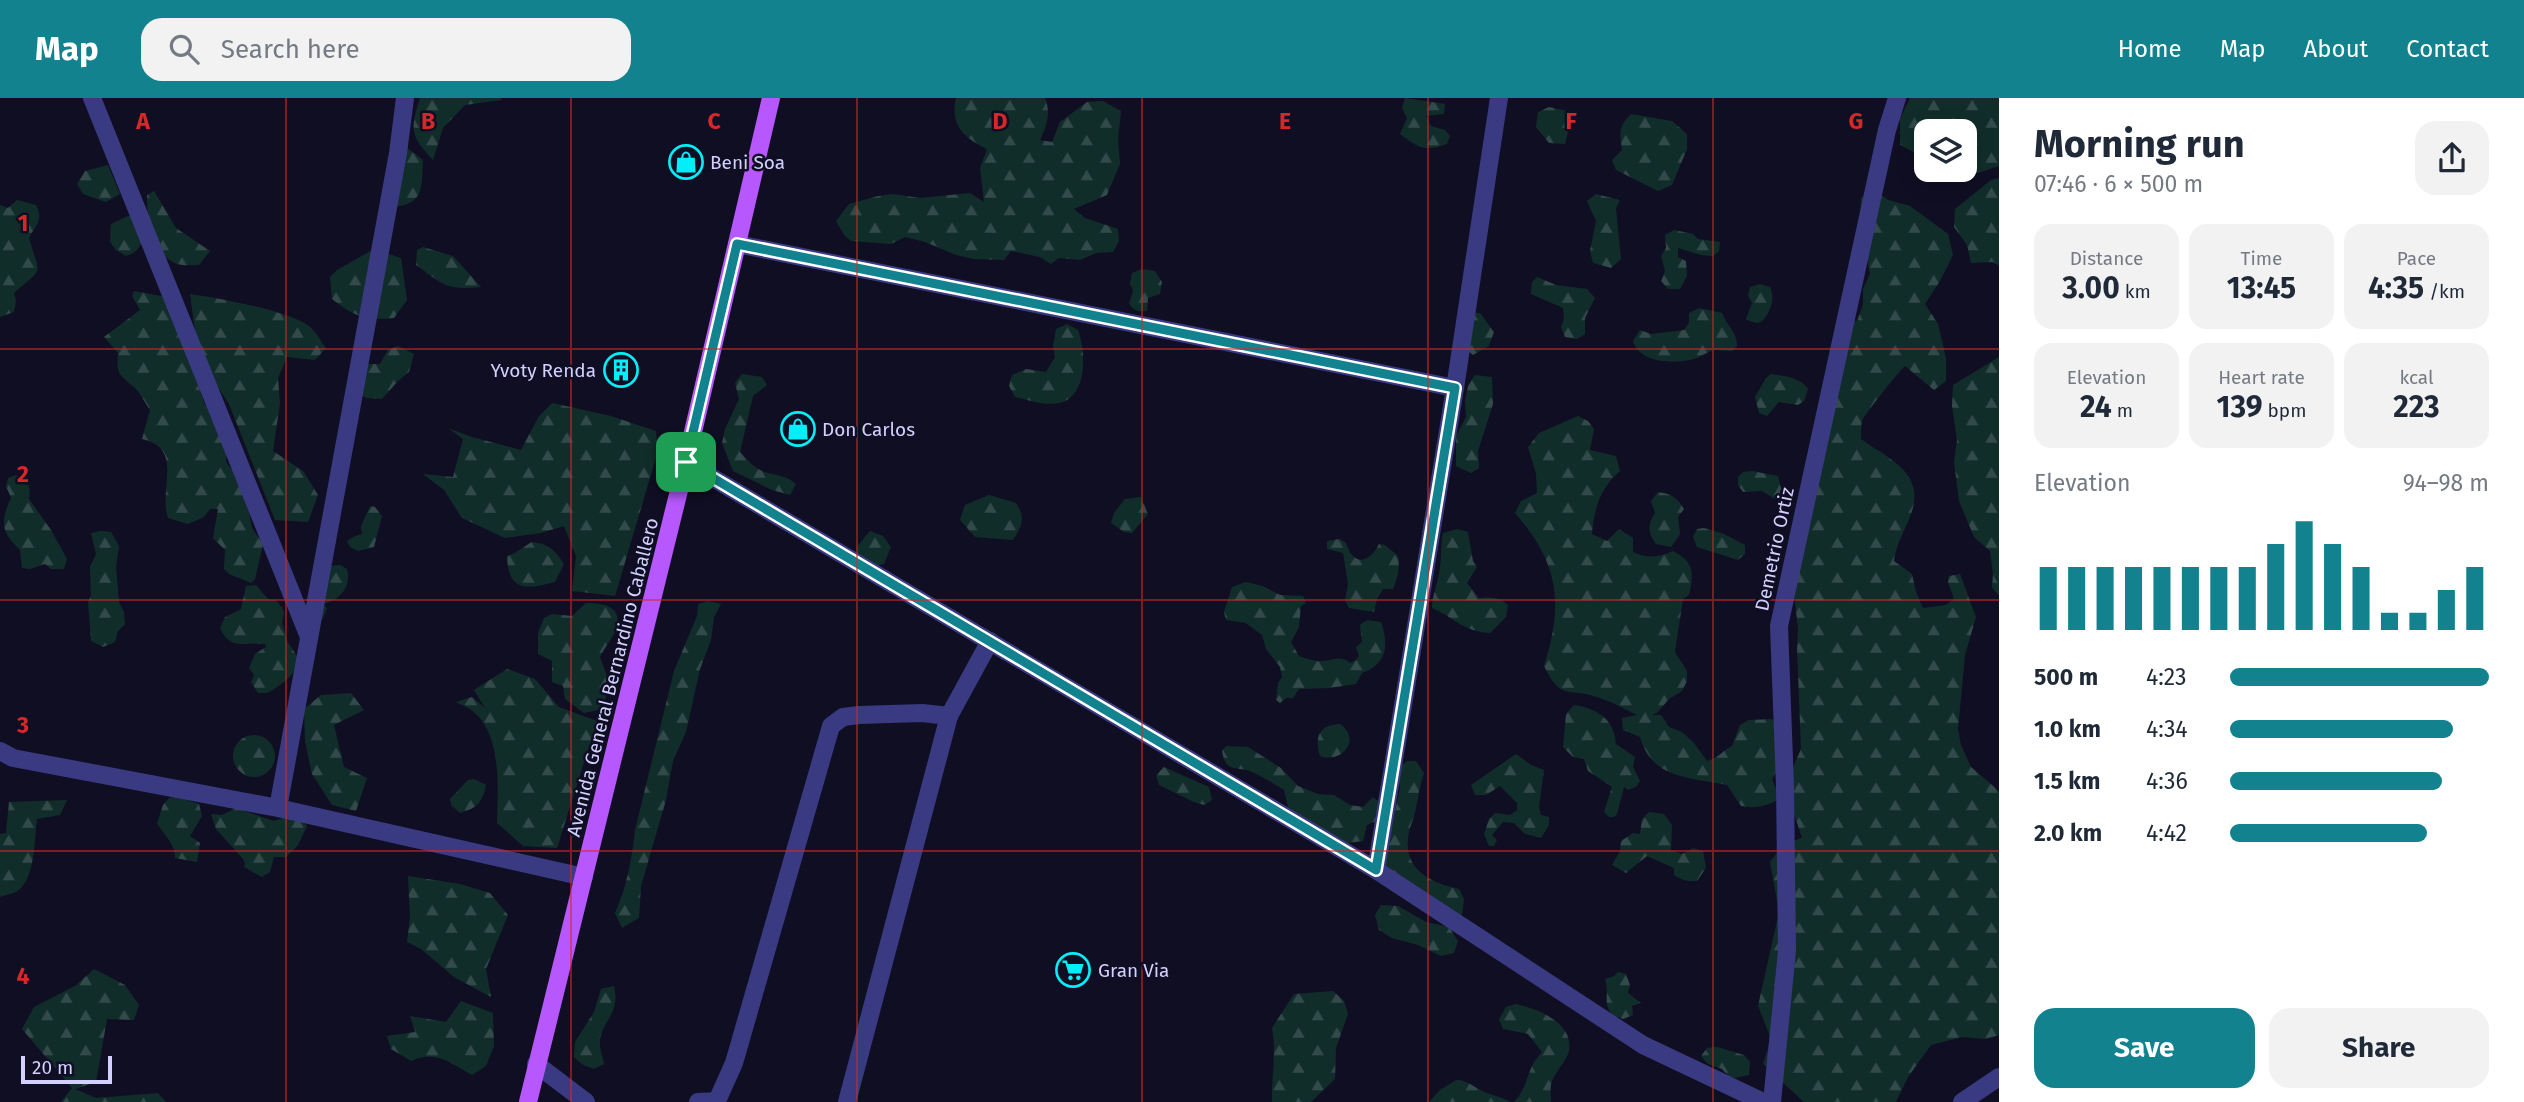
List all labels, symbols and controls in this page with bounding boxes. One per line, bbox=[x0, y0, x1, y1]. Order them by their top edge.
search box bbox=[141, 18, 631, 81]
text: Map bbox=[35, 29, 99, 69]
icon: search bbox=[165, 30, 203, 68]
text: Search here bbox=[221, 34, 360, 65]
text: Home bbox=[2118, 35, 2182, 63]
text: Map bbox=[2220, 35, 2266, 63]
text: About bbox=[2304, 35, 2368, 63]
text: Contact bbox=[2406, 35, 2489, 63]
text: A bbox=[135, 107, 150, 135]
text: B bbox=[421, 107, 435, 135]
text: C bbox=[707, 107, 721, 135]
text: D bbox=[993, 107, 1008, 135]
text: E bbox=[1279, 107, 1291, 135]
text: F bbox=[1565, 107, 1577, 135]
text: G bbox=[1849, 107, 1863, 135]
map controls bbox=[1914, 119, 1977, 182]
button: layers bbox=[1914, 119, 1977, 182]
text: Morning run bbox=[2034, 121, 2245, 167]
button: share bbox=[2415, 121, 2489, 195]
shop icon: Beni Soa bbox=[667, 143, 705, 181]
place label: Beni Soa bbox=[710, 151, 785, 174]
text: 07:46 · 6 × 500 m bbox=[2034, 170, 2203, 198]
text: 1 bbox=[18, 209, 28, 237]
text: Distance bbox=[2070, 247, 2143, 270]
text: Time bbox=[2241, 247, 2282, 270]
text: Pace bbox=[2397, 247, 2436, 270]
text: 3.00 bbox=[2062, 270, 2120, 306]
text: 13:45 bbox=[2227, 270, 2296, 306]
text: 4:35 bbox=[2368, 270, 2424, 306]
text: km bbox=[2120, 280, 2151, 303]
text: /km bbox=[2424, 280, 2465, 303]
building icon: Yvoty Renda bbox=[602, 351, 640, 389]
place label: Yvoty Renda bbox=[491, 359, 596, 382]
text: Elevation bbox=[2067, 366, 2146, 389]
text: Heart rate bbox=[2218, 366, 2305, 389]
text: kcal bbox=[2399, 366, 2434, 389]
text: 24 bbox=[2080, 389, 2112, 425]
text: 139 bbox=[2217, 389, 2263, 425]
text: 223 bbox=[2393, 389, 2440, 425]
text: m bbox=[2112, 399, 2133, 422]
text: bpm bbox=[2263, 399, 2306, 422]
shop icon: Don Carlos bbox=[779, 410, 817, 448]
place label: Don Carlos bbox=[822, 418, 915, 441]
pin bbox=[656, 432, 716, 492]
icon: arrive bbox=[667, 443, 705, 481]
text: 2 bbox=[17, 460, 29, 488]
text: Elevation bbox=[2034, 469, 2130, 497]
text: 94–98 m bbox=[2403, 469, 2489, 497]
street label: Demetrio Ortiz bbox=[1750, 485, 1799, 613]
street label: Avenida General Bernardino Caballero bbox=[562, 515, 663, 839]
text: 500 m bbox=[2034, 663, 2098, 691]
text: 4:23 bbox=[2146, 663, 2187, 691]
text: 3 bbox=[16, 711, 29, 739]
text: 1.0 km bbox=[2034, 715, 2101, 743]
text: 4:34 bbox=[2146, 715, 2188, 743]
text: 1.5 km bbox=[2034, 767, 2100, 795]
text: 4:36 bbox=[2146, 767, 2188, 795]
text: 2.0 km bbox=[2034, 819, 2102, 847]
text: 4:42 bbox=[2146, 819, 2187, 847]
supermarket icon: Gran Via bbox=[1054, 951, 1092, 989]
place label: Gran Via bbox=[1098, 959, 1169, 982]
text: 4 bbox=[17, 962, 30, 990]
button: Save bbox=[2034, 1008, 2255, 1088]
button: Share bbox=[2269, 1008, 2489, 1088]
scale bar bbox=[21, 1053, 112, 1085]
text: 20 m bbox=[32, 1056, 73, 1079]

